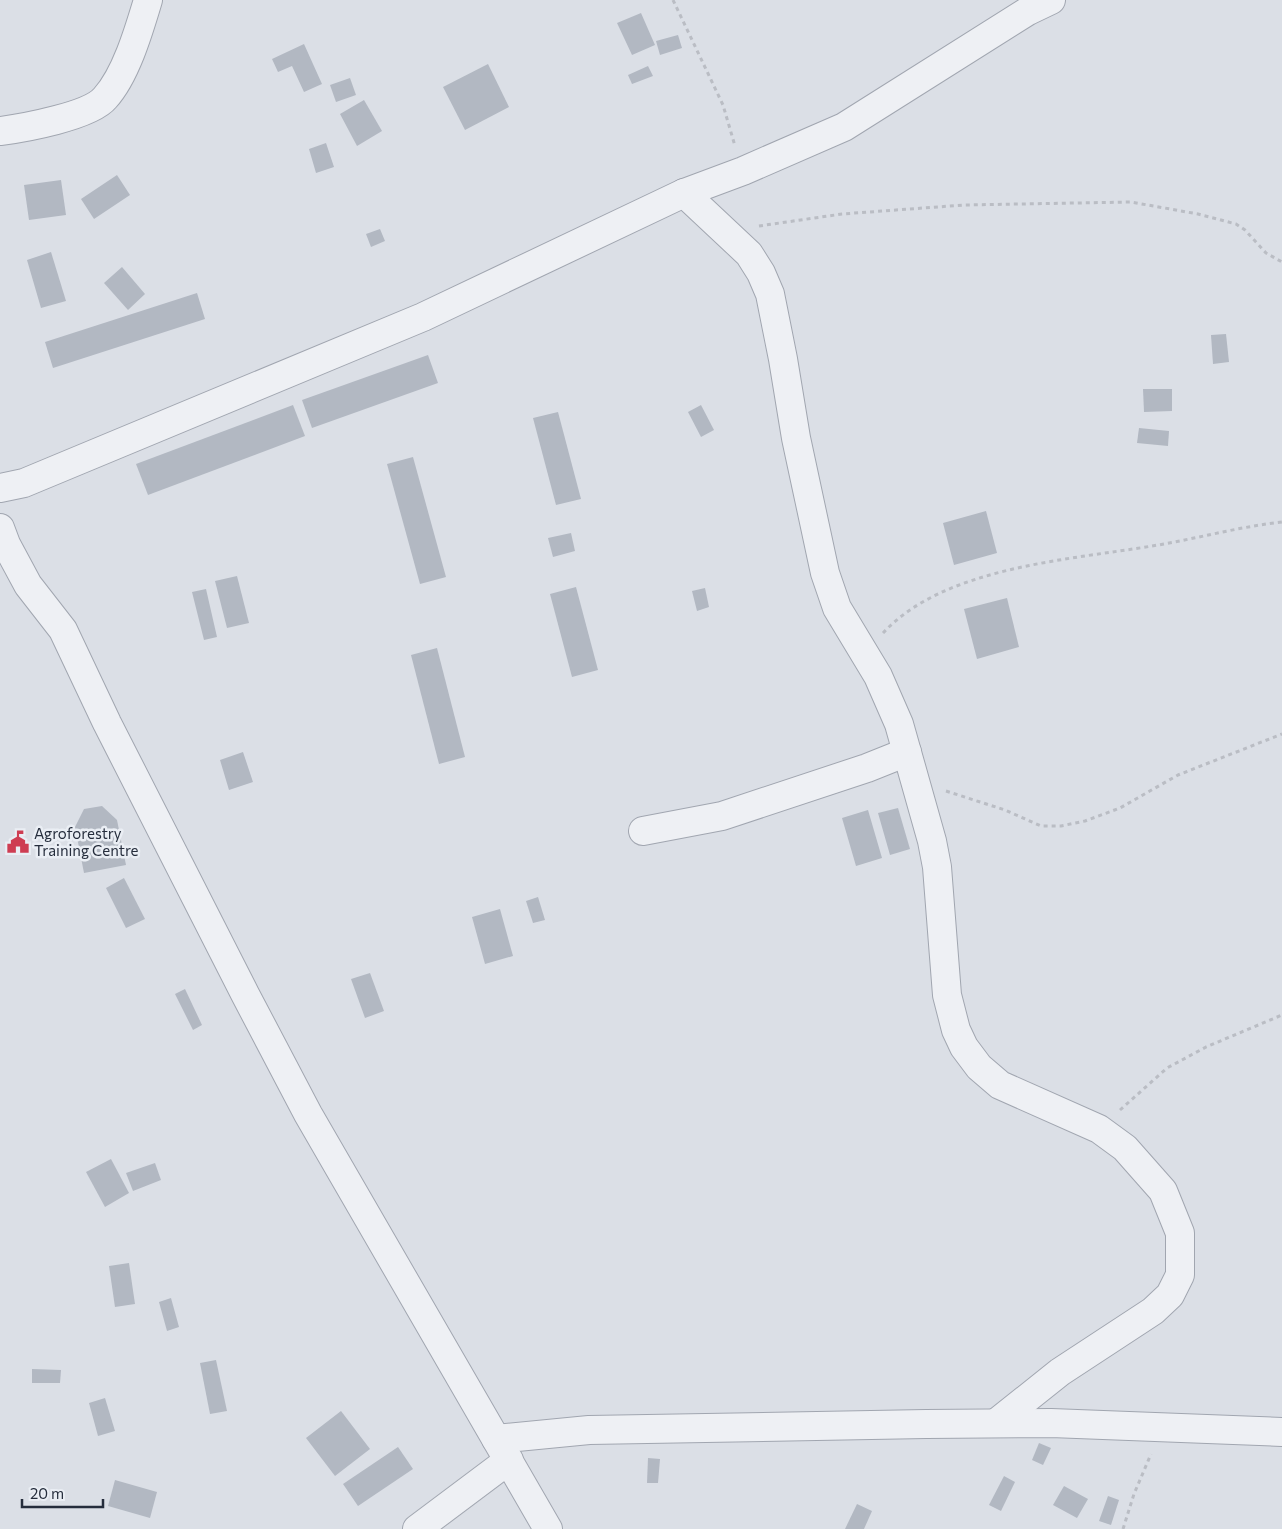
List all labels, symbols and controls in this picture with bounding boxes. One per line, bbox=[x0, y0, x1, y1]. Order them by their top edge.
place label: Agroforestry Training Centre bbox=[34, 824, 139, 859]
public building icon: Agroforestry Training Centre bbox=[5, 829, 31, 855]
scale bar bbox=[22, 1476, 104, 1508]
text: 20 m bbox=[30, 1484, 64, 1502]

